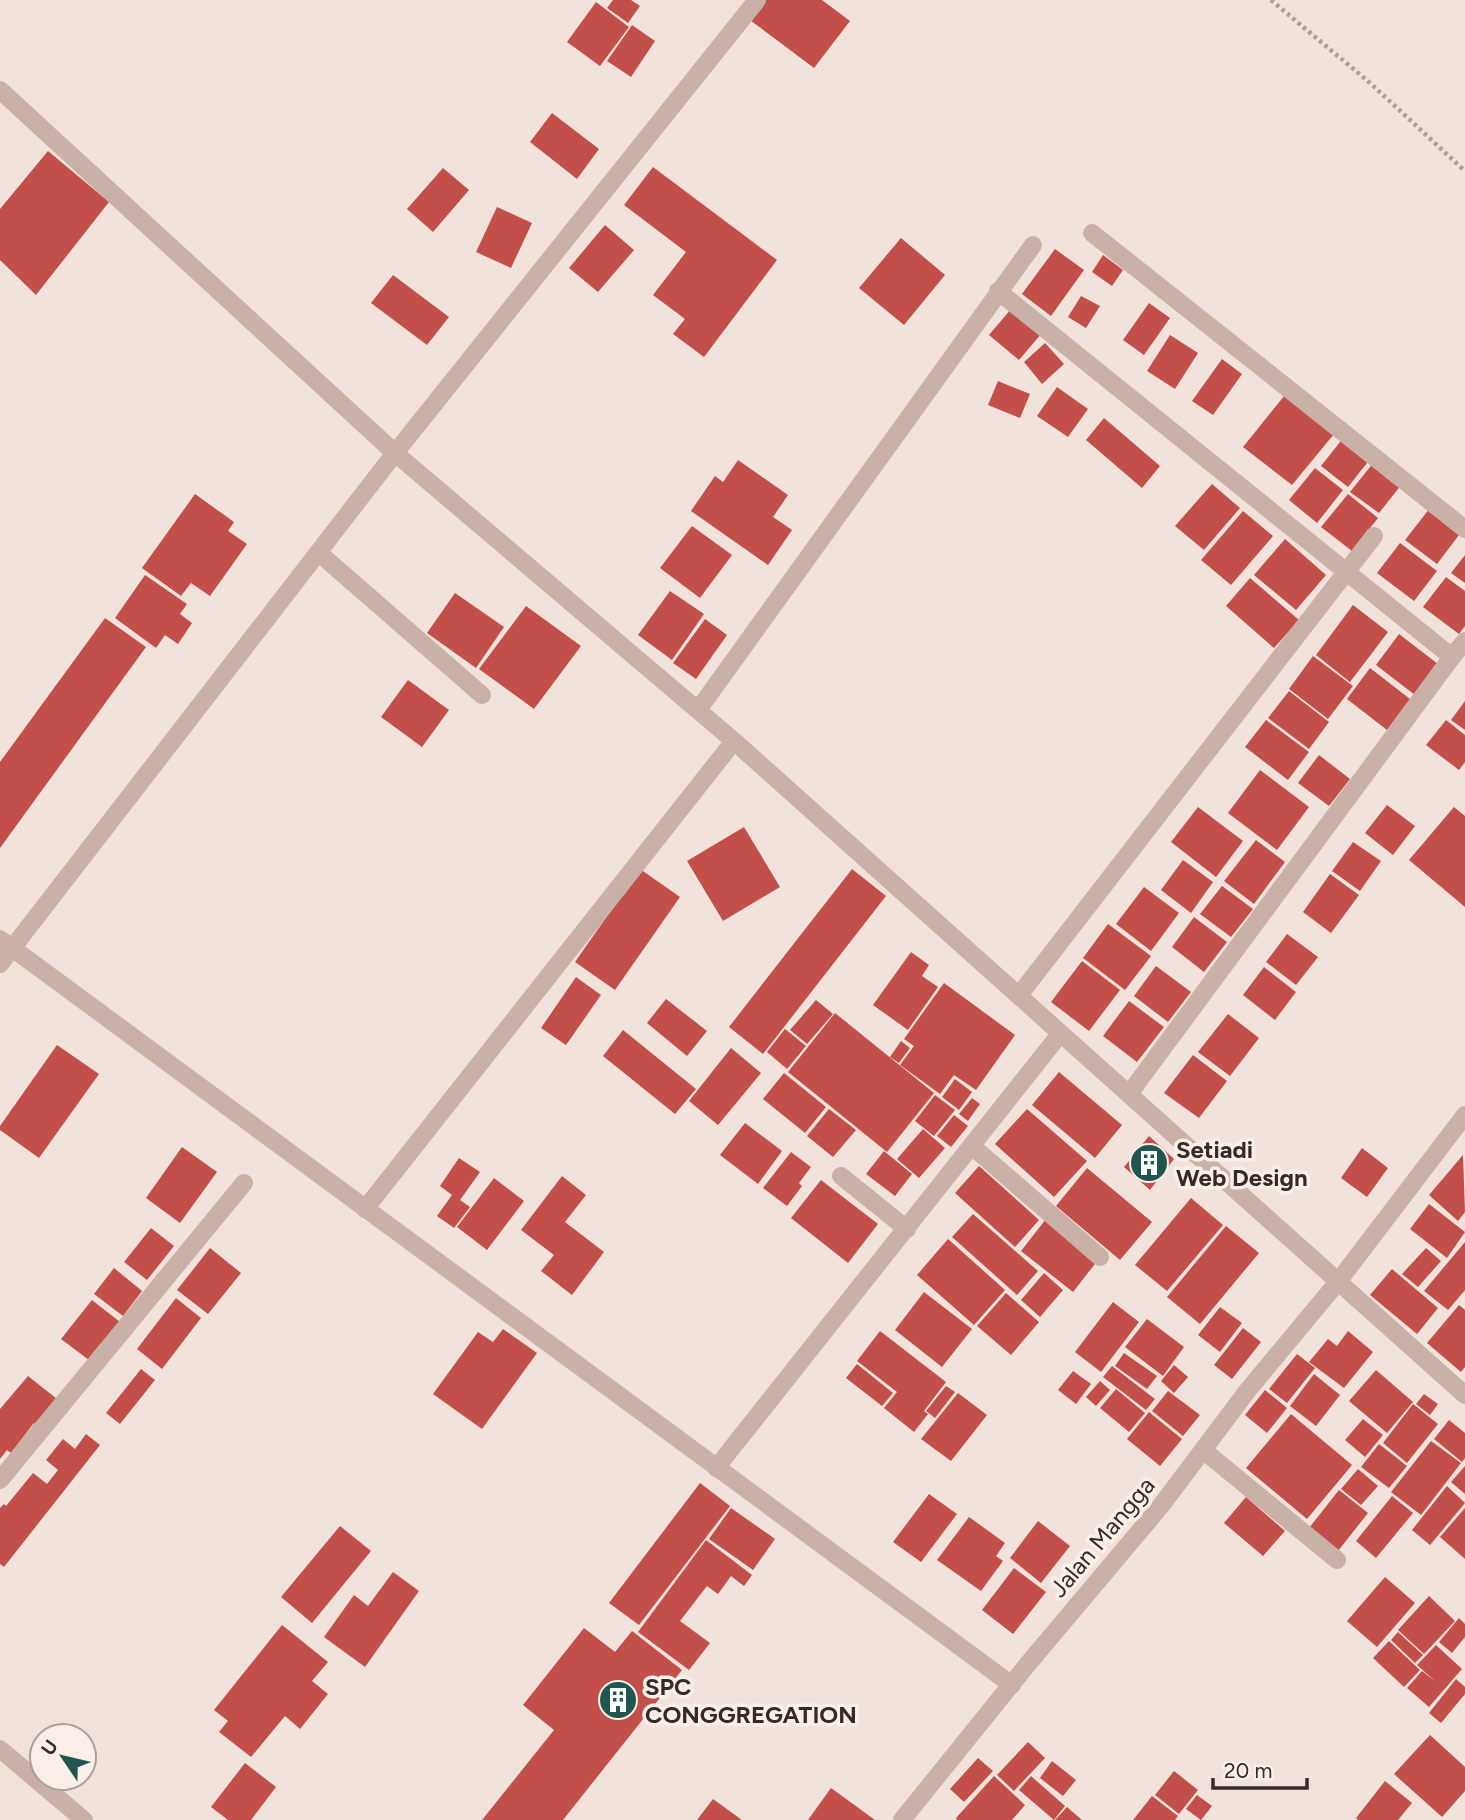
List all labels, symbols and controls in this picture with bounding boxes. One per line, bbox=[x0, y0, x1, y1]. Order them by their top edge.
place label: Setiadi Web Design bbox=[1176, 1135, 1308, 1192]
building icon: Setiadi Web Design bbox=[1128, 1142, 1170, 1184]
street label: Jalan Mangga bbox=[1043, 1471, 1161, 1603]
place label: SPC CONGGREGATION bbox=[645, 1672, 857, 1729]
building icon: SPC CONGGREGATION bbox=[597, 1679, 639, 1721]
north arrow bbox=[28, 1722, 98, 1792]
text: U bbox=[36, 1735, 63, 1760]
scale bar bbox=[1213, 1746, 1308, 1790]
text: 20 m bbox=[1224, 1758, 1272, 1783]

